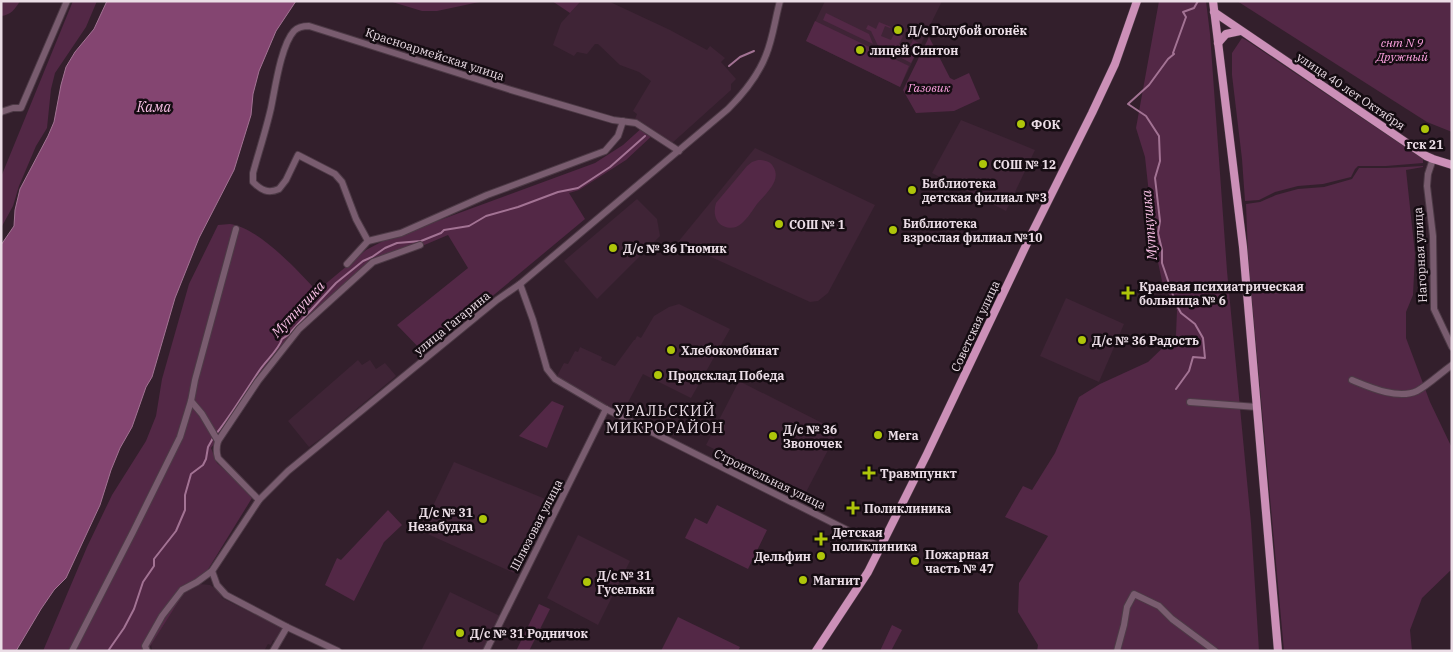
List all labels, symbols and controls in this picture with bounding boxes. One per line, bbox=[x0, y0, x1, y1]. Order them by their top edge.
place label: Д/с Голубой огонёк bbox=[908, 23, 1027, 38]
street label: Красноармейская улица bbox=[364, 24, 507, 84]
marker: Д/с Голубой огонёк bbox=[892, 24, 904, 36]
park label: снт N 9 Дружный bbox=[1374, 35, 1428, 64]
place label: лицей Синтон bbox=[869, 43, 958, 58]
marker: лицей Синтон bbox=[854, 44, 866, 56]
street label: улица 40 лет Октября bbox=[1294, 49, 1408, 133]
park label: Газовик bbox=[907, 80, 951, 95]
water label: Кама bbox=[136, 98, 172, 116]
place label: ФОК bbox=[1031, 117, 1061, 132]
marker: ФОК bbox=[1015, 118, 1027, 130]
marker: гск 21 bbox=[1419, 123, 1431, 135]
place label: гск 21 bbox=[1406, 137, 1444, 152]
place label: СОШ № 12 bbox=[993, 157, 1056, 172]
marker: СОШ № 12 bbox=[977, 158, 989, 170]
place label: Библиотека детская филиал №3 bbox=[922, 176, 1047, 205]
marker: Библиотека детская филиал №3 bbox=[906, 184, 918, 196]
water label: Мутнушка bbox=[1137, 189, 1161, 262]
street label: Нагорная улица bbox=[1410, 206, 1430, 303]
place label: Библиотека взрослая филиал №10 bbox=[903, 216, 1043, 245]
place label: СОШ № 1 bbox=[789, 217, 845, 232]
marker: СОШ № 1 bbox=[773, 218, 785, 230]
marker: Библиотека взрослая филиал №10 bbox=[887, 224, 899, 236]
place label: Д/с № 36 Гномик bbox=[623, 241, 727, 256]
marker: Д/с № 36 Гномик bbox=[607, 242, 619, 254]
water label: Мутнушка bbox=[267, 277, 329, 342]
street label: Советская улица bbox=[947, 278, 1003, 374]
place label: Краевая психиатрическая больница № 6 bbox=[1139, 279, 1304, 308]
marker: Краевая психиатрическая больница № 6 bbox=[1121, 286, 1135, 300]
street label: улица Гагарина bbox=[411, 288, 493, 358]
place label: Д/с № 36 Радость bbox=[1092, 333, 1199, 348]
marker: Д/с № 36 Радость bbox=[1076, 334, 1088, 346]
place label: Хлебокомбинат bbox=[681, 343, 779, 358]
marker: Хлебокомбинат bbox=[665, 344, 677, 356]
place label: Продсклад Победа bbox=[668, 368, 784, 383]
marker: Продсклад Победа bbox=[652, 369, 664, 381]
district label: УРАЛЬСКИЙ МИКРОРАЙОН bbox=[606, 401, 724, 437]
place label: Д/с № 36 Звоночек bbox=[783, 422, 843, 451]
place label: Мега bbox=[888, 428, 919, 443]
marker: Мега bbox=[872, 429, 884, 441]
marker: Д/с № 36 Звоночек bbox=[767, 430, 779, 442]
street label: Строительная улица bbox=[712, 445, 829, 513]
marker: Травмпункт bbox=[862, 466, 876, 480]
place label: Травмпункт bbox=[880, 466, 957, 481]
street label: Шлюзовая улица bbox=[506, 476, 566, 573]
marker: Поликлиника bbox=[846, 501, 860, 515]
place label: Поликлиника bbox=[864, 501, 951, 516]
place label: Д/с № 31 Незабудка bbox=[408, 505, 473, 534]
marker: Д/с № 31 Незабудка bbox=[477, 513, 489, 525]
place label: Детская поликлиника bbox=[832, 525, 918, 554]
marker: Детская поликлиника bbox=[814, 532, 828, 546]
place label: Пожарная часть № 47 bbox=[925, 547, 994, 576]
place label: Дельфин bbox=[754, 549, 811, 564]
marker: Дельфин bbox=[815, 550, 827, 562]
marker: Пожарная часть № 47 bbox=[909, 555, 921, 567]
place label: Д/с № 31 Гусельки bbox=[597, 568, 654, 597]
place label: Магнит bbox=[813, 573, 860, 588]
marker: Магнит bbox=[797, 574, 809, 586]
marker: Д/с № 31 Гусельки bbox=[581, 576, 593, 588]
place label: Д/с № 31 Родничок bbox=[470, 626, 588, 641]
marker: Д/с № 31 Родничок bbox=[454, 627, 466, 639]

